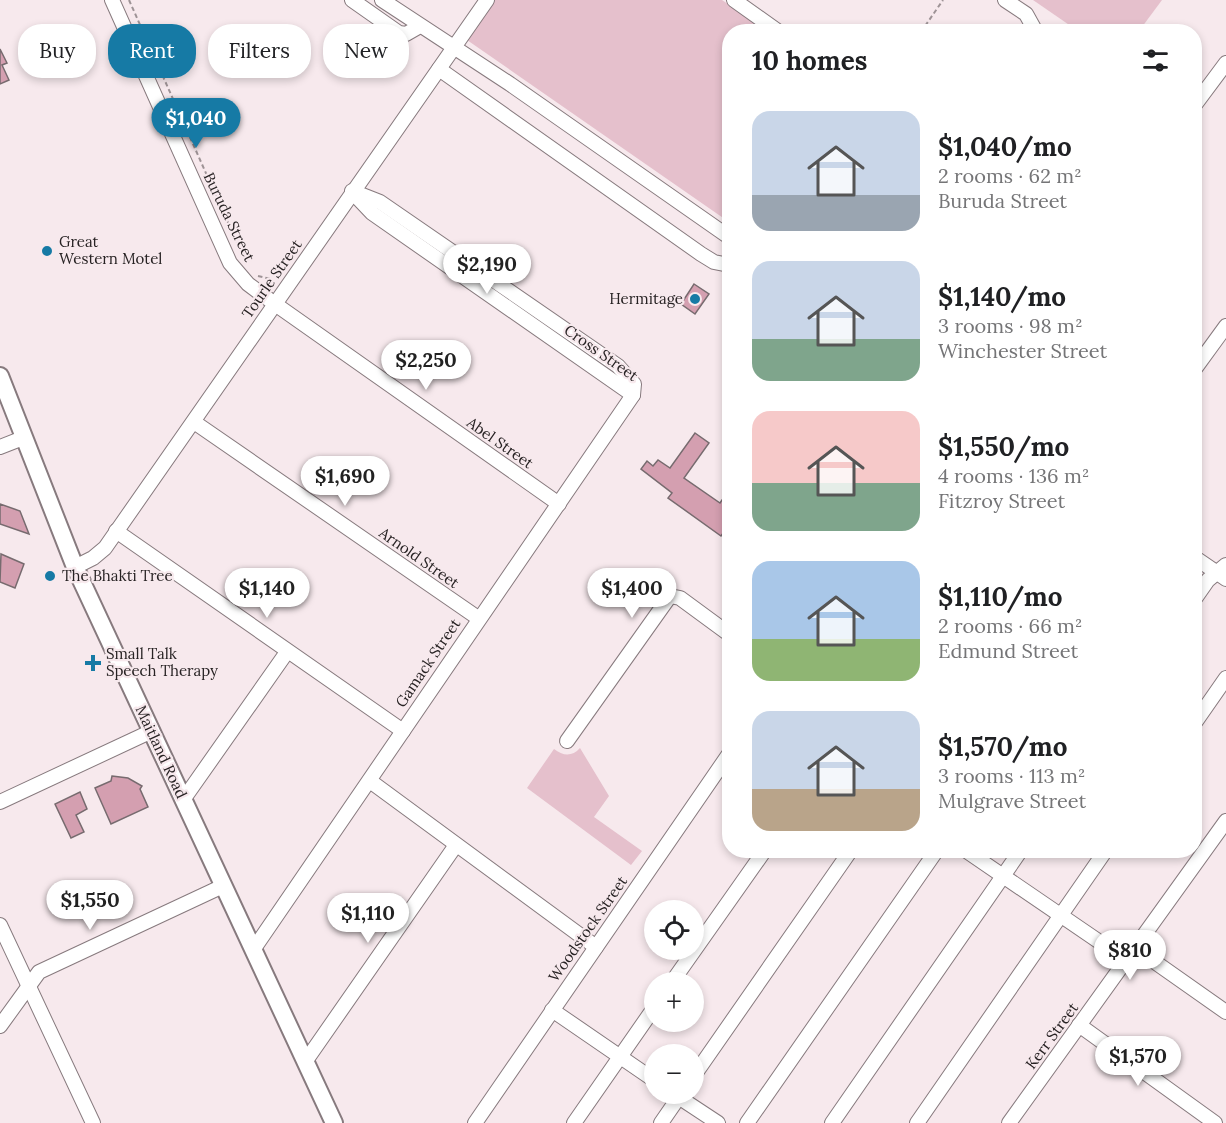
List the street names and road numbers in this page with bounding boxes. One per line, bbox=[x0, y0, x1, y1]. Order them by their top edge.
street label: Buruda Street bbox=[200, 169, 259, 265]
street label: Tourle Street bbox=[238, 236, 306, 322]
street label: Cross Street bbox=[561, 320, 642, 385]
street label: Abel Street bbox=[463, 412, 537, 473]
street label: Arnold Street bbox=[375, 522, 463, 592]
street label: Gamack Street bbox=[391, 615, 464, 711]
street label: Maitland Road bbox=[132, 702, 191, 801]
street label: Woodstock Street bbox=[544, 872, 631, 985]
street label: Kerr Street bbox=[1021, 999, 1082, 1073]

